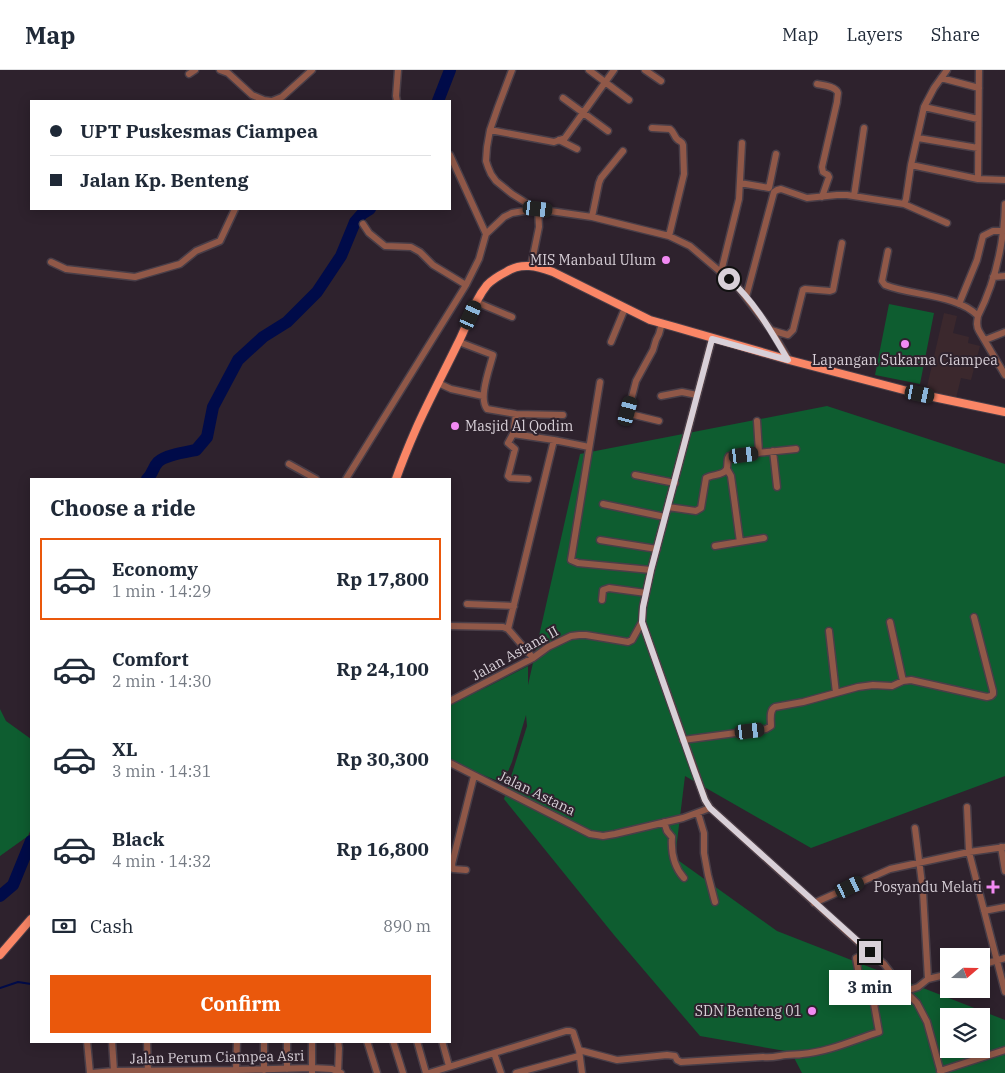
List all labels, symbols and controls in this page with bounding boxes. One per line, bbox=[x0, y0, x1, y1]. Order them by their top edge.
text: Map bbox=[25, 19, 75, 51]
text: Map bbox=[782, 23, 819, 46]
text: Layers bbox=[847, 23, 903, 46]
text: Share bbox=[931, 23, 980, 46]
text: UPT Puskesmas Ciampea bbox=[80, 119, 318, 143]
text: Jalan Kp. Benteng bbox=[80, 168, 249, 192]
car bbox=[522, 200, 553, 218]
place label: MIS Manbaul Ulum bbox=[530, 251, 656, 269]
marker: MIS Manbaul Ulum bbox=[660, 254, 672, 266]
route start bbox=[718, 268, 740, 290]
car bbox=[458, 298, 483, 332]
marker: Lapangan Sukarna Ciampea bbox=[899, 338, 911, 350]
place label: Lapangan Sukarna Ciampea bbox=[812, 351, 998, 369]
car bbox=[903, 384, 936, 404]
car bbox=[616, 395, 639, 427]
place label: Masjid Al Qodim bbox=[465, 417, 573, 435]
marker: Masjid Al Qodim bbox=[449, 420, 461, 432]
car bbox=[728, 446, 759, 464]
text: Choose a ride bbox=[50, 493, 196, 522]
icon: car bbox=[52, 557, 97, 602]
text: Economy bbox=[112, 557, 198, 581]
text: Rp 17,800 bbox=[336, 567, 429, 591]
text: 1 min · 14:29 bbox=[112, 581, 211, 601]
street label: Jalan Astana II bbox=[468, 622, 562, 684]
icon: car bbox=[52, 647, 97, 692]
text: Comfort bbox=[112, 647, 189, 671]
text: Rp 24,100 bbox=[336, 657, 429, 681]
text: 2 min · 14:30 bbox=[112, 671, 211, 691]
car bbox=[734, 722, 765, 740]
icon: car bbox=[52, 737, 97, 782]
text: XL bbox=[112, 737, 138, 761]
text: Rp 30,300 bbox=[336, 747, 429, 771]
text: 3 min · 14:31 bbox=[112, 761, 211, 781]
street label: Jalan Astana bbox=[496, 767, 579, 820]
icon: car bbox=[52, 827, 97, 872]
text: Black bbox=[112, 827, 164, 851]
text: Rp 16,800 bbox=[336, 837, 429, 861]
text: 4 min · 14:32 bbox=[112, 851, 211, 871]
car bbox=[833, 874, 866, 900]
place label: Posyandu Melati bbox=[874, 878, 982, 896]
marker: Posyandu Melati bbox=[986, 880, 1000, 894]
icon: cash bbox=[50, 912, 78, 940]
text: Cash bbox=[90, 914, 134, 938]
text: 890 m bbox=[383, 916, 431, 936]
route end bbox=[859, 941, 881, 963]
north arrow bbox=[940, 948, 990, 998]
map controls bbox=[940, 948, 990, 1058]
callout: 3 min bbox=[829, 970, 911, 1004]
button: Confirm bbox=[50, 975, 431, 1033]
text: 3 min bbox=[848, 977, 892, 997]
place label: SDN Benteng 01 bbox=[695, 1002, 802, 1020]
marker: SDN Benteng 01 bbox=[806, 1005, 818, 1017]
button: layers bbox=[940, 1008, 990, 1058]
street label: Jalan Perum Ciampea Asri bbox=[130, 1046, 304, 1068]

